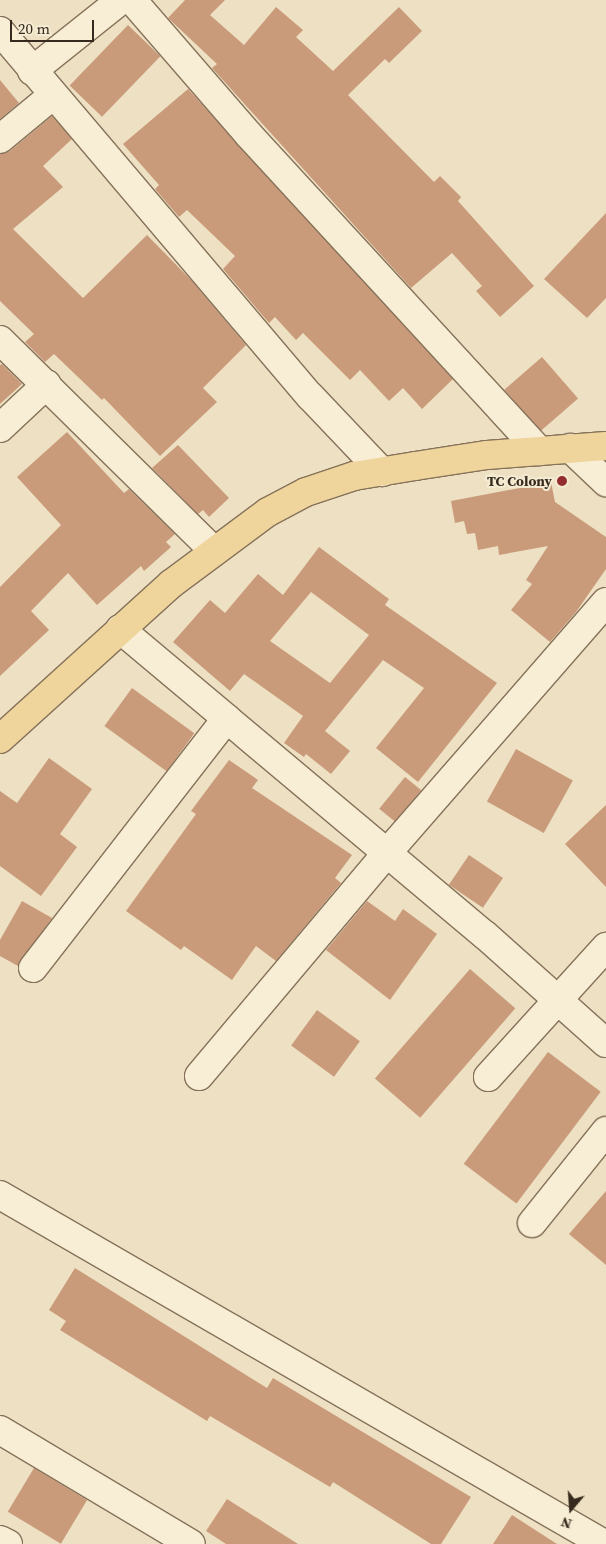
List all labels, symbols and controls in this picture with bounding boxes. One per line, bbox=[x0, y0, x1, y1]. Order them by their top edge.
scale bar bbox=[12, 10, 96, 42]
text: 20 m bbox=[18, 18, 50, 39]
place label: TC Colony bbox=[487, 473, 552, 489]
marker: TC Colony bbox=[556, 475, 568, 487]
north arrow bbox=[546, 1484, 596, 1534]
text: N bbox=[558, 1512, 574, 1534]

